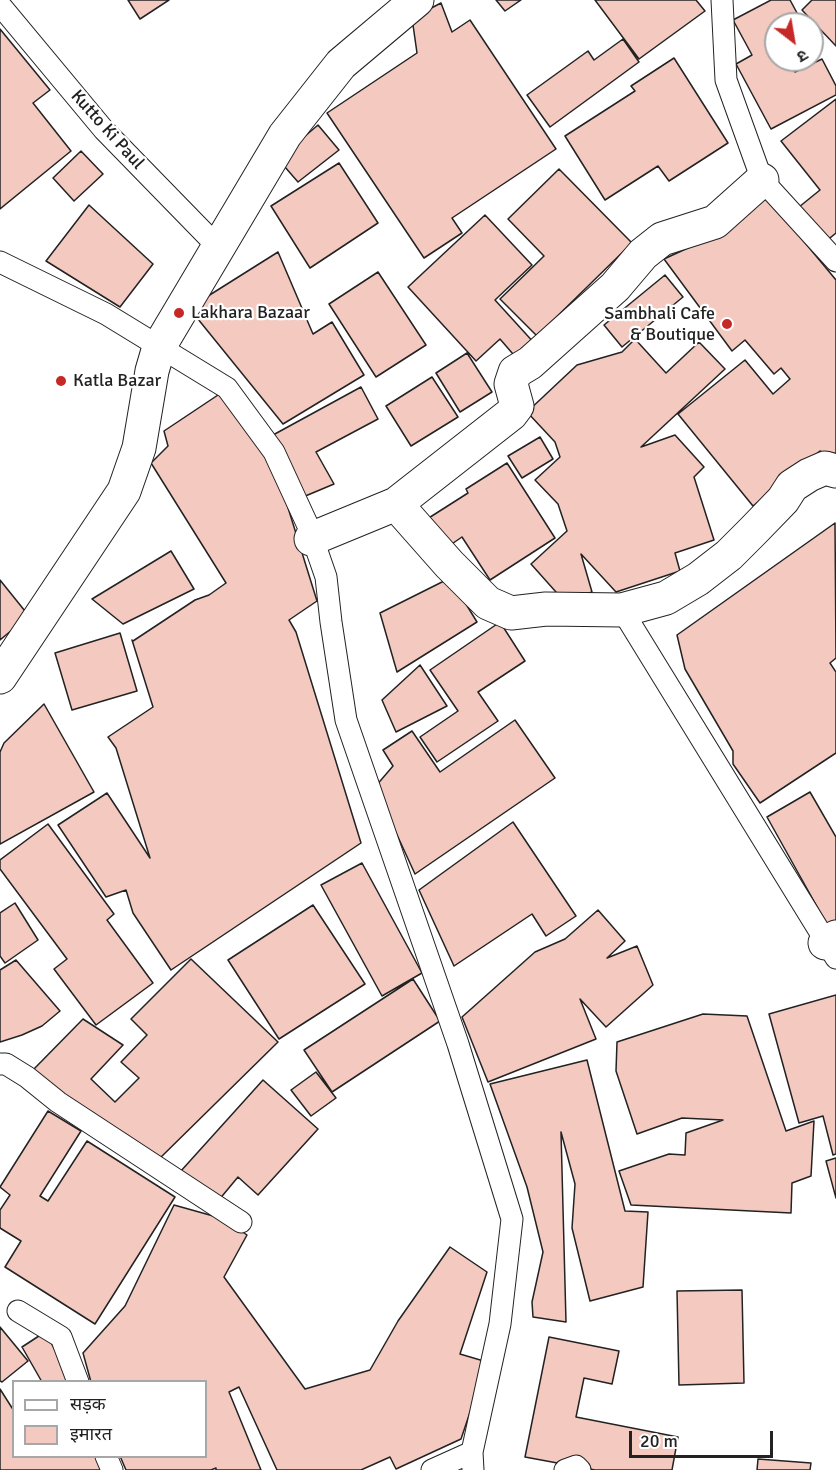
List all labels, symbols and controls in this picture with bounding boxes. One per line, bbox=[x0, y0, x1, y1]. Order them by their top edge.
north arrow bbox=[764, 12, 824, 72]
text: उ bbox=[793, 45, 811, 67]
street label: Kutto Ki Paul bbox=[66, 86, 148, 174]
place label: Lakhara Bazaar bbox=[191, 302, 310, 324]
place label: Sambhali Cafe & Boutique bbox=[604, 303, 715, 346]
marker: Lakhara Bazaar bbox=[172, 306, 186, 320]
marker: Sambhali Cafe & Boutique bbox=[720, 317, 734, 331]
place label: Katla Bazar bbox=[73, 370, 161, 392]
marker: Katla Bazar bbox=[54, 374, 68, 388]
legend bbox=[12, 1380, 207, 1458]
text: सड़क bbox=[70, 1393, 106, 1415]
scale bar bbox=[632, 1419, 776, 1457]
text: इमारत bbox=[70, 1423, 112, 1445]
text: 20 m bbox=[640, 1430, 678, 1452]

